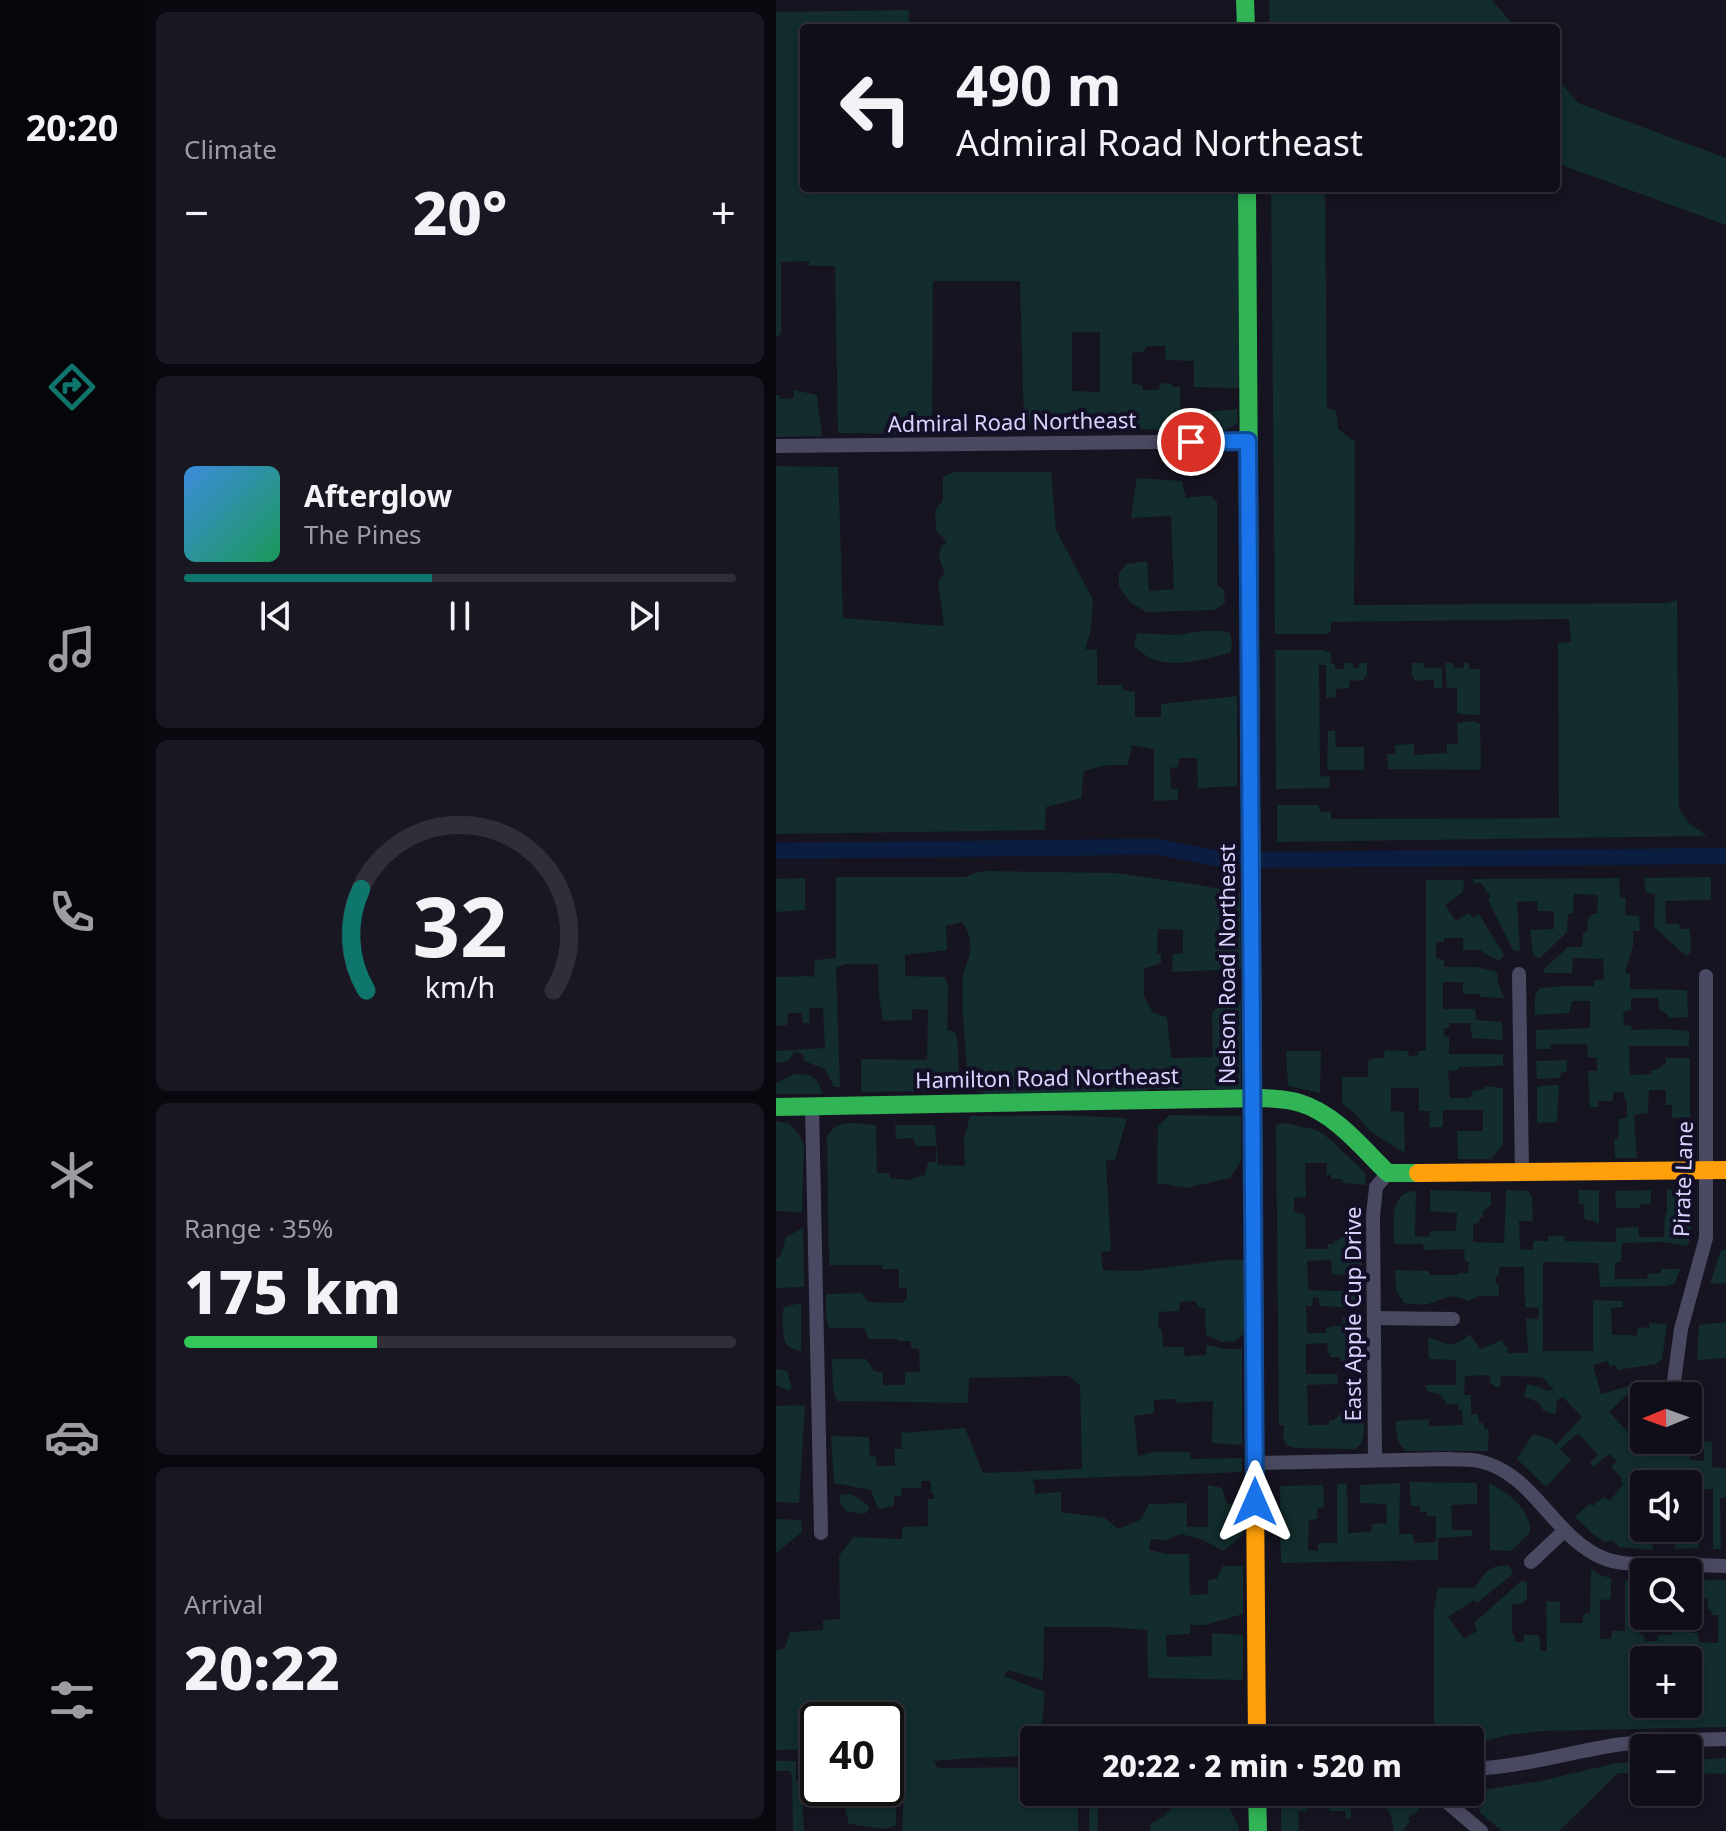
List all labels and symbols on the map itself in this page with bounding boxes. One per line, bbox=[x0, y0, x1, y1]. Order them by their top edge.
street label: Admiral Road Northeast bbox=[887, 404, 1137, 438]
pin bbox=[1157, 408, 1225, 476]
street label: Nelson Road Northeast bbox=[1211, 844, 1241, 1084]
street label: Hamilton Road Northeast bbox=[915, 1060, 1179, 1094]
street label: Pirate Lane bbox=[1665, 1121, 1699, 1237]
street label: East Apple Cup Drive bbox=[1337, 1207, 1367, 1421]
north arrow bbox=[1630, 1382, 1702, 1454]
position arrow bbox=[1213, 1460, 1297, 1544]
speed limit sign: 40 bbox=[800, 1702, 904, 1806]

